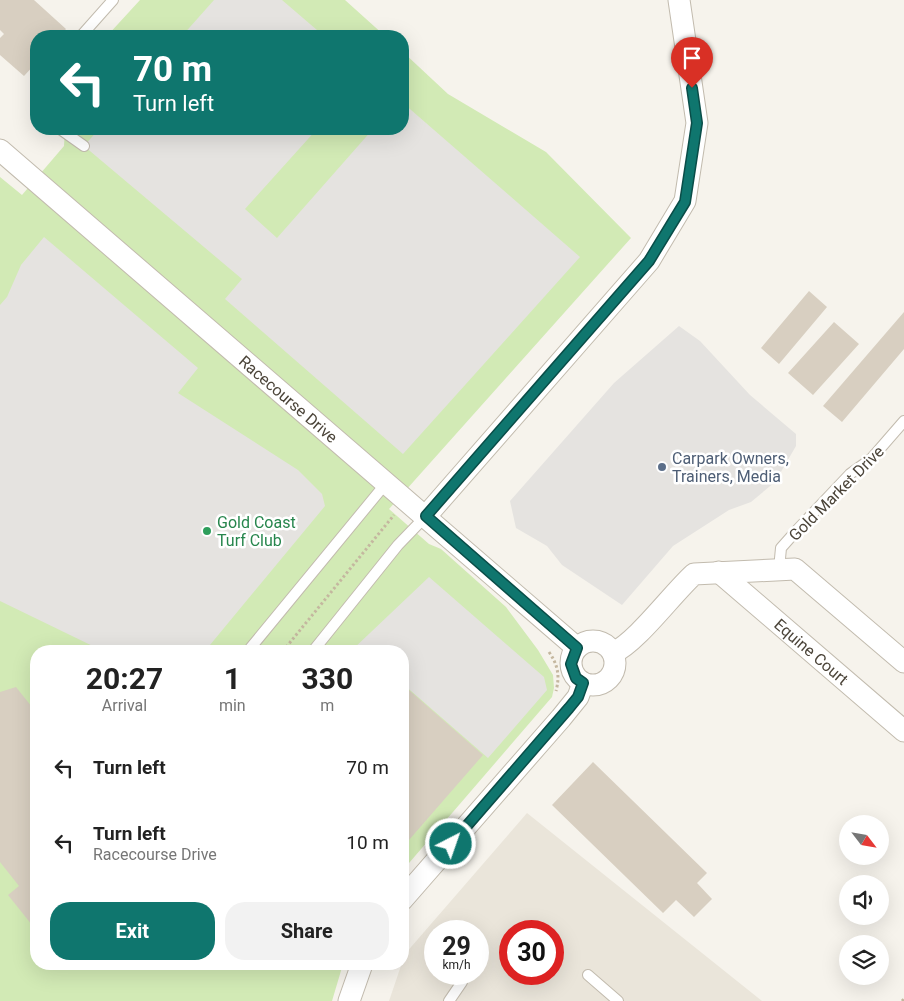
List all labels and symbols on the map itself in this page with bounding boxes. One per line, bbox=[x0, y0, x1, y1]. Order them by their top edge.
pin bbox=[671, 37, 713, 88]
street label: Racecourse Drive bbox=[235, 352, 341, 447]
street label: Gold Market Drive bbox=[785, 442, 888, 545]
place label: Carpark Owners, Trainers, Media bbox=[672, 449, 789, 486]
marker: Carpark Owners, Trainers, Media bbox=[656, 461, 668, 473]
place label: Gold Coast Turf Club bbox=[217, 513, 296, 550]
marker: Gold Coast Turf Club bbox=[201, 525, 213, 537]
street label: Equine Court bbox=[770, 615, 852, 689]
north arrow bbox=[839, 815, 889, 865]
position arrow bbox=[424, 817, 476, 869]
speed limit sign: 30 bbox=[499, 920, 564, 985]

